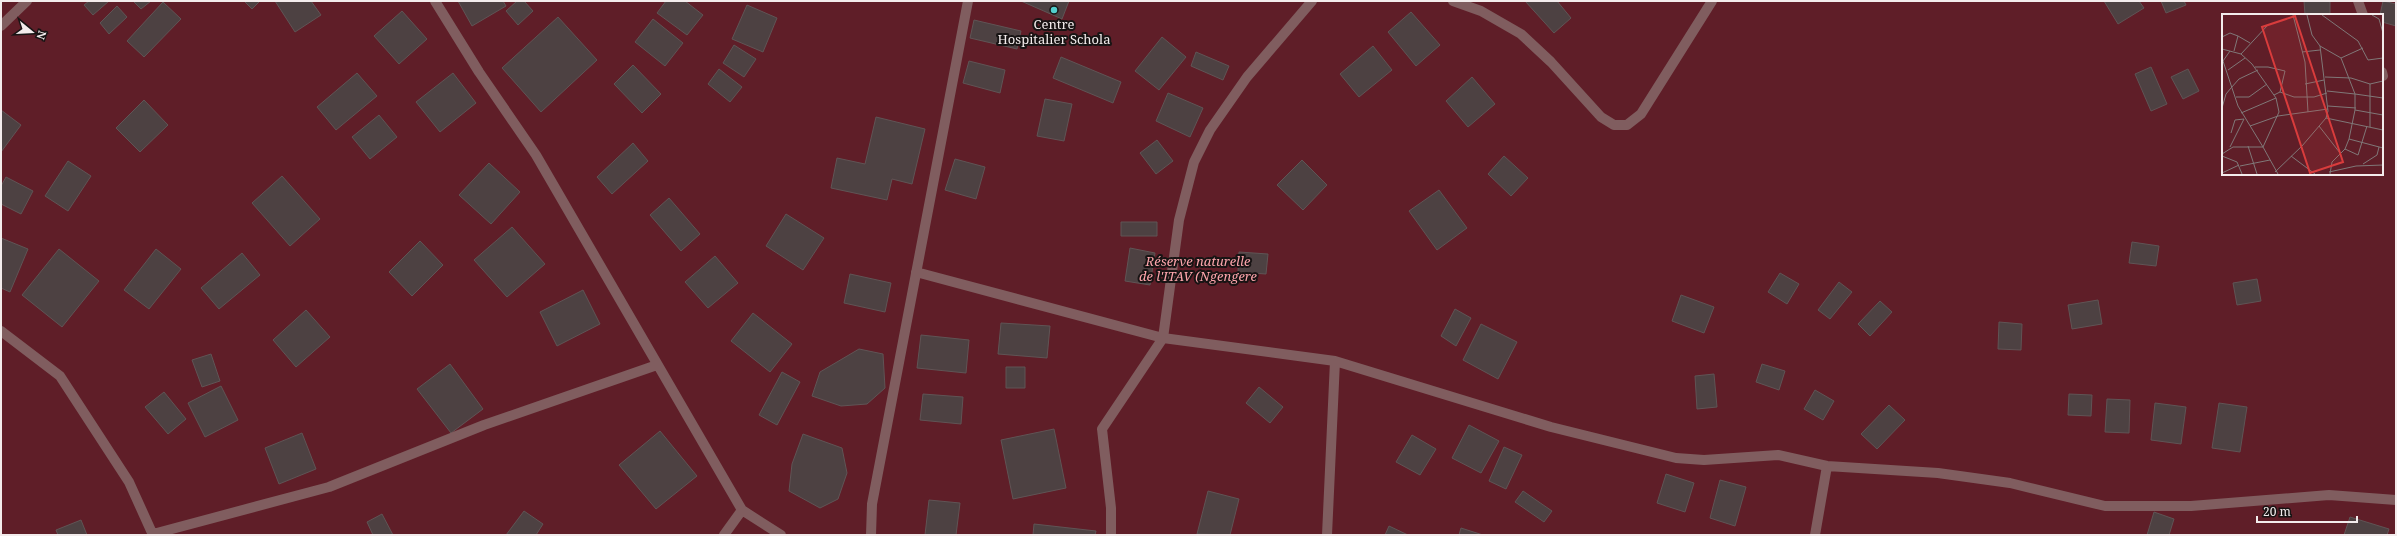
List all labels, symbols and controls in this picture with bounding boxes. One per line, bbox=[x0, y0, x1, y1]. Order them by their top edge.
marker: Centre Hospitalier Schola bbox=[1049, 5, 1059, 15]
north arrow bbox=[12, 12, 52, 52]
inset map bbox=[2222, 14, 2383, 175]
place label: Centre Hospitalier Schola bbox=[998, 15, 1110, 48]
text: N bbox=[33, 29, 50, 42]
park label: Réserve naturelle de l'ITAV (Ngengere bbox=[1139, 252, 1258, 285]
scale bar bbox=[2257, 498, 2357, 524]
text: 20 m bbox=[2263, 503, 2291, 520]

